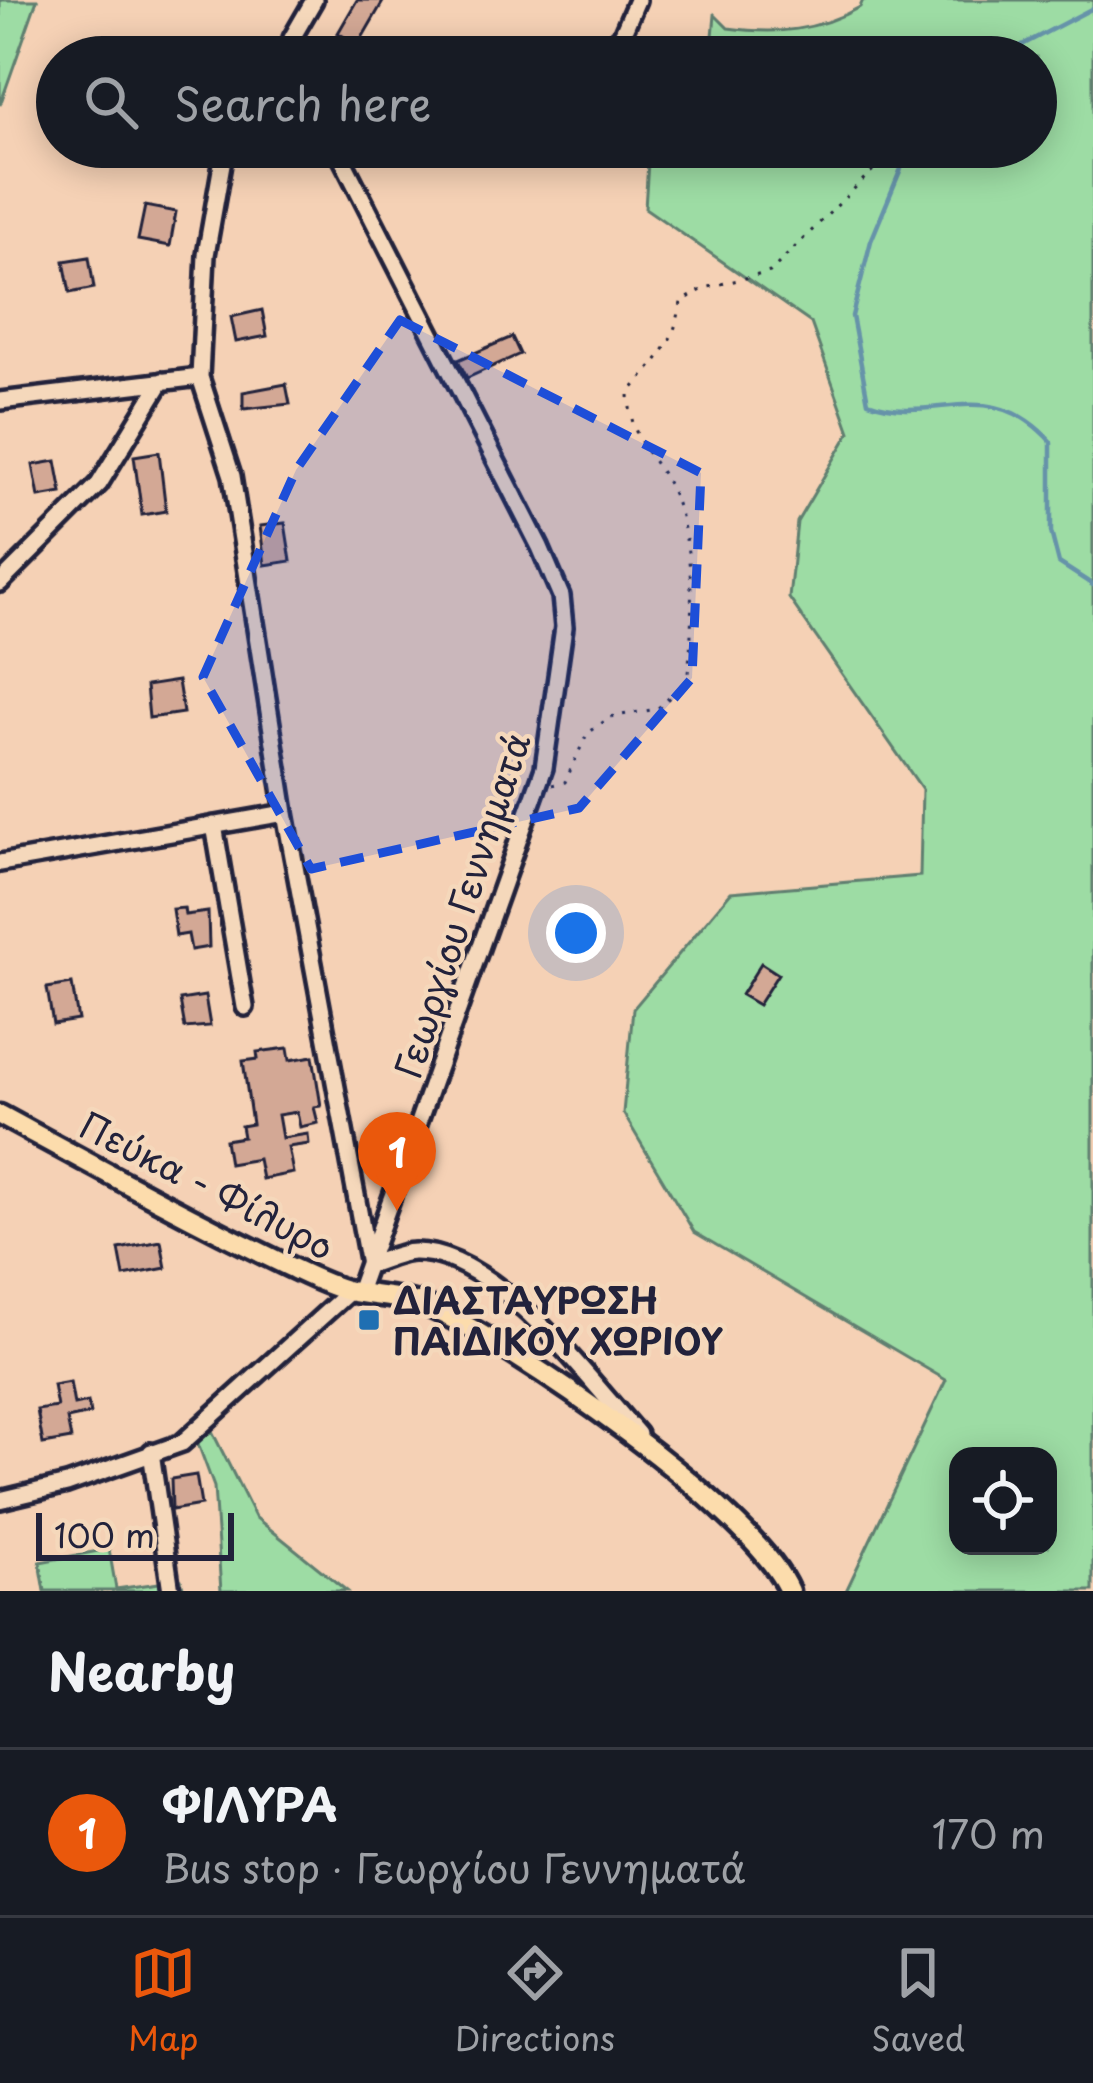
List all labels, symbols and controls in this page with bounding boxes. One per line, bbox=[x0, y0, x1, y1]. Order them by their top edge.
search box bbox=[36, 36, 1057, 168]
text: Search here bbox=[174, 68, 431, 136]
icon: search bbox=[78, 69, 144, 135]
street label: Γεωργίου Γεννηματά bbox=[380, 725, 542, 1085]
your location bbox=[546, 903, 606, 963]
street label: Πεύκα - Φίλυρο bbox=[70, 1096, 344, 1272]
pin: 1 bbox=[358, 1112, 436, 1211]
place label: ΔΙΑΣΤΑΥΡΩΣΗ ΠΑΙΔΙΚΟΥ ΧΩΡΙΟΥ bbox=[393, 1272, 723, 1367]
marker: ΔΙΑΣΤΑΥΡΩΣΗ ΠΑΙΔΙΚΟΥ ΧΩΡΙΟΥ bbox=[356, 1307, 382, 1333]
map controls bbox=[949, 1447, 1057, 1555]
button: locate bbox=[949, 1447, 1057, 1555]
scale bar bbox=[36, 1507, 234, 1560]
text: 100 m bbox=[54, 1509, 155, 1559]
text: Nearby bbox=[48, 1631, 235, 1708]
text: ΦΙΛΥΡΑ bbox=[162, 1769, 338, 1837]
text: 1 bbox=[78, 1803, 96, 1862]
text: 170 m bbox=[932, 1803, 1045, 1862]
text: Bus stop · Γεωργίου Γεννηματά bbox=[162, 1837, 746, 1896]
tab: Map bbox=[128, 1940, 199, 2062]
tab: Directions bbox=[455, 1940, 615, 2062]
tab: Saved bbox=[871, 1940, 965, 2062]

